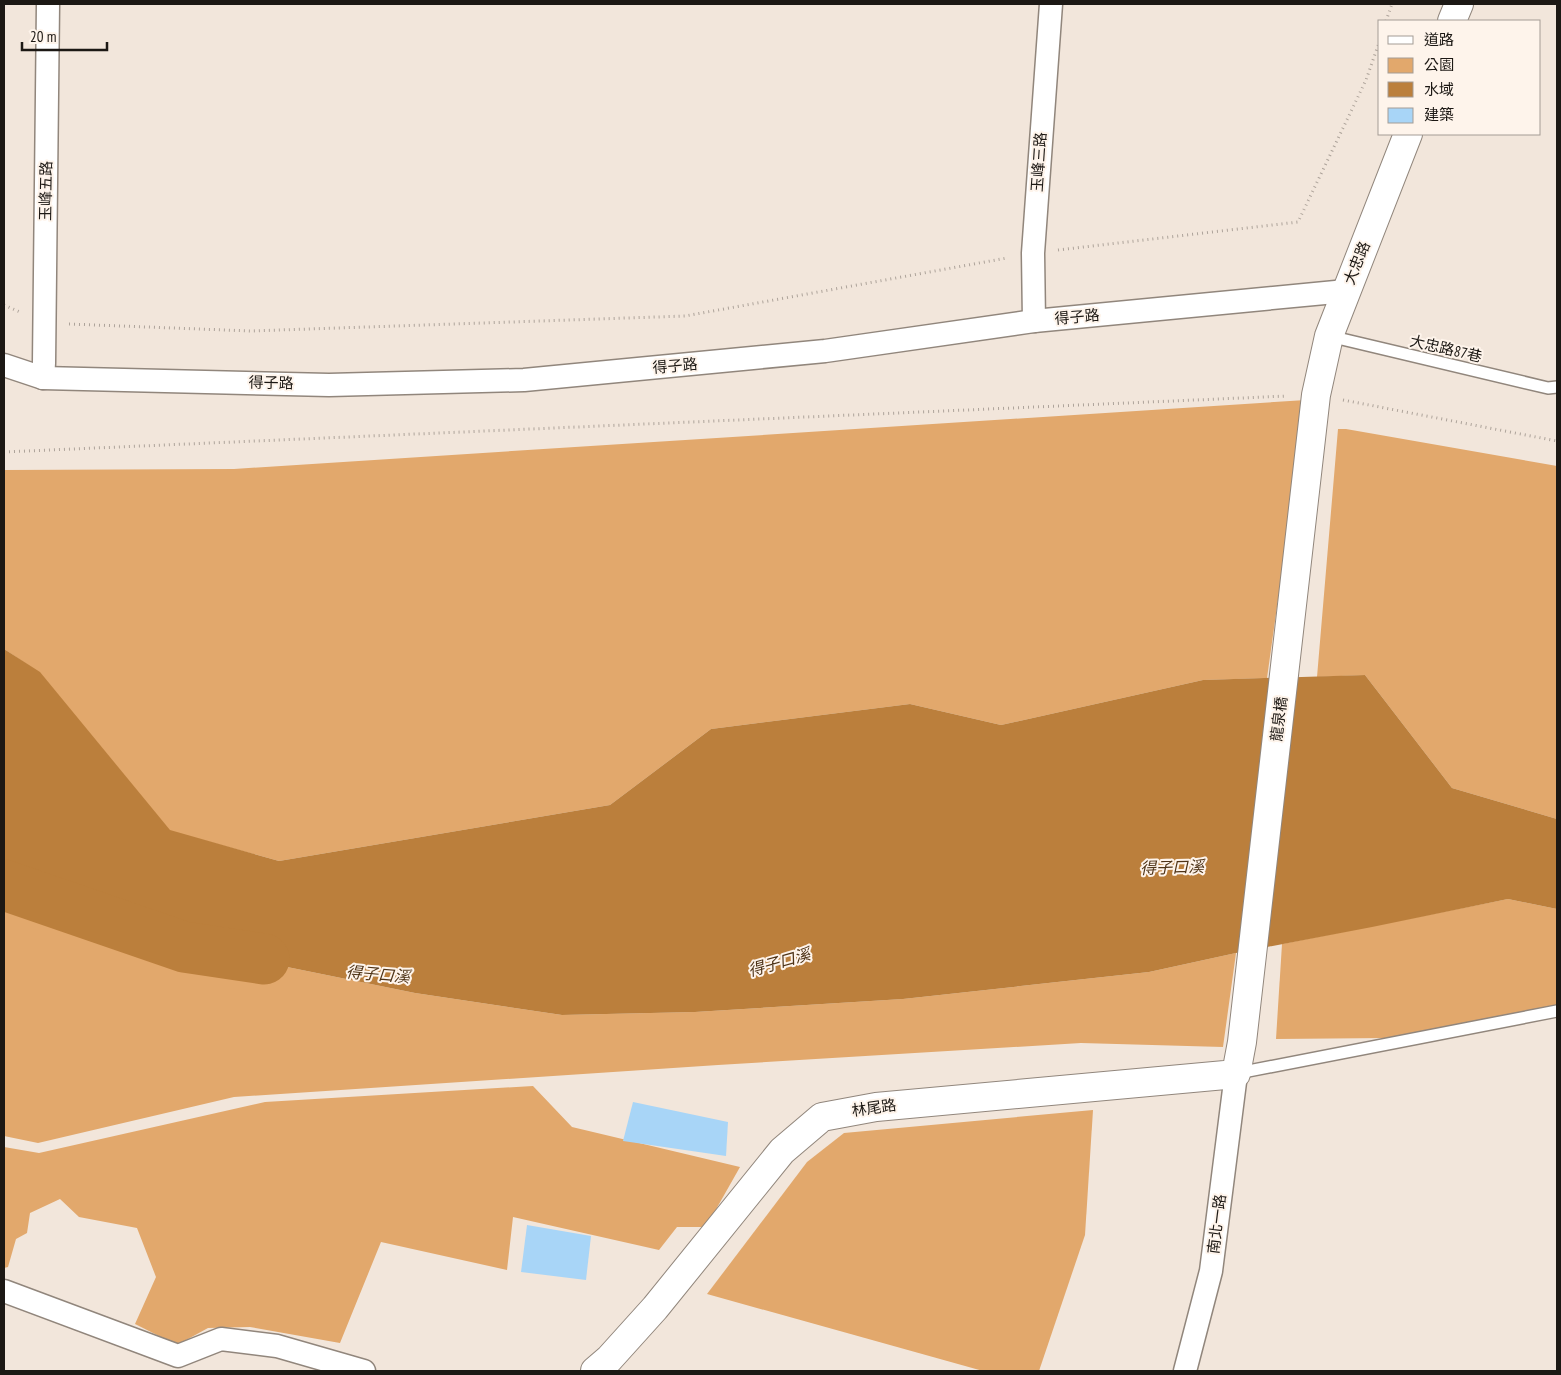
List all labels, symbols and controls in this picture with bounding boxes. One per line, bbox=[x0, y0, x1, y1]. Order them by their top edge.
scale bar bbox=[22, 20, 108, 52]
legend bbox=[1378, 20, 1541, 135]
text: 20 m bbox=[30, 27, 56, 46]
text: 道路 bbox=[1424, 30, 1454, 49]
text: 公園 bbox=[1424, 55, 1454, 74]
text: 水域 bbox=[1424, 80, 1454, 99]
text: 建築 bbox=[1424, 105, 1454, 124]
street label: 玉峰三路 bbox=[1027, 131, 1050, 193]
street label: 玉峰五路 bbox=[35, 161, 56, 221]
street label: 大忠路 bbox=[1339, 238, 1374, 287]
street label: 得子路 bbox=[1054, 305, 1100, 328]
street label: 大忠路87巷 bbox=[1408, 331, 1484, 366]
street label: 得子路 bbox=[652, 354, 698, 377]
street label: 得子路 bbox=[248, 373, 294, 392]
street label: 龍泉橋 bbox=[1266, 695, 1291, 742]
water label: 得子口溪 bbox=[1140, 856, 1206, 878]
water label: 得子口溪 bbox=[745, 943, 814, 980]
water label: 得子口溪 bbox=[345, 961, 413, 987]
street label: 林尾路 bbox=[850, 1095, 898, 1120]
street label: 南北一路 bbox=[1203, 1193, 1230, 1255]

